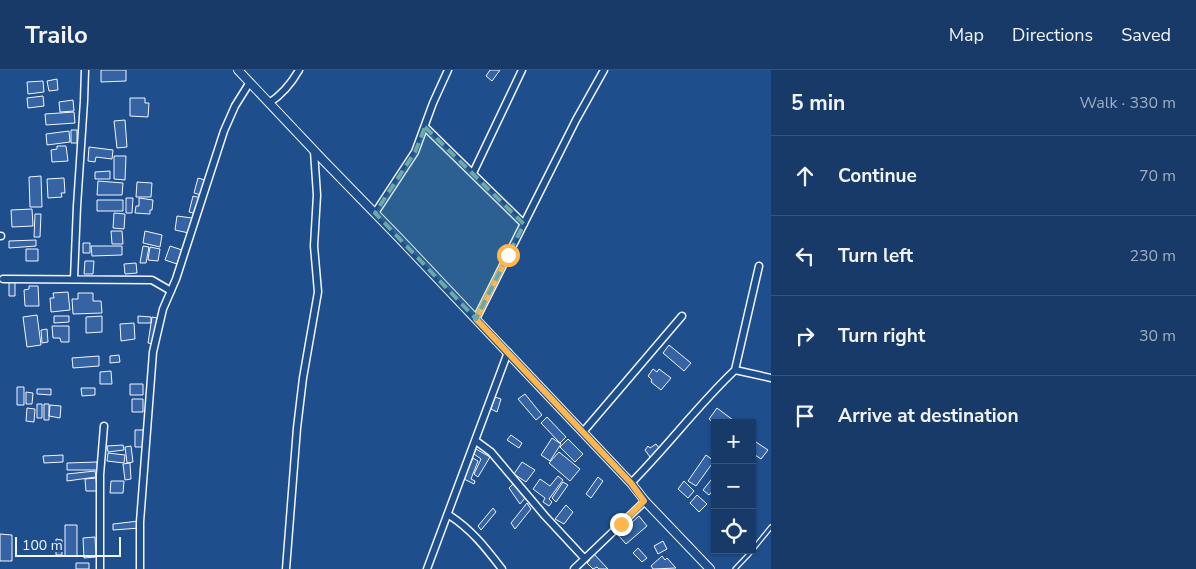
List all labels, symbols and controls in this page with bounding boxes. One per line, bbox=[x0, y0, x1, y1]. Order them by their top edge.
text: Trailo bbox=[25, 19, 88, 51]
text: Map bbox=[949, 23, 984, 47]
text: Directions bbox=[1012, 23, 1093, 47]
text: Saved bbox=[1121, 23, 1171, 47]
text: 5 min bbox=[791, 89, 845, 117]
text: Walk · 330 m bbox=[1080, 92, 1176, 114]
icon: ahead bbox=[791, 162, 819, 190]
text: Continue bbox=[838, 163, 917, 189]
text: 70 m bbox=[1139, 165, 1176, 187]
icon: left bbox=[791, 242, 819, 270]
text: Turn left bbox=[838, 243, 913, 269]
route start bbox=[497, 244, 520, 267]
text: 230 m bbox=[1129, 245, 1176, 267]
icon: right bbox=[791, 322, 819, 350]
text: Turn right bbox=[838, 323, 925, 349]
text: 30 m bbox=[1139, 325, 1176, 347]
icon: arrive bbox=[791, 402, 819, 430]
text: Arrive at destination bbox=[838, 403, 1019, 429]
map controls bbox=[711, 419, 756, 554]
button: + bbox=[711, 419, 756, 464]
button: − bbox=[711, 464, 756, 509]
button: locate bbox=[711, 509, 756, 554]
route end bbox=[610, 513, 633, 536]
scale bar bbox=[15, 534, 121, 557]
text: 100 m bbox=[22, 536, 63, 555]

